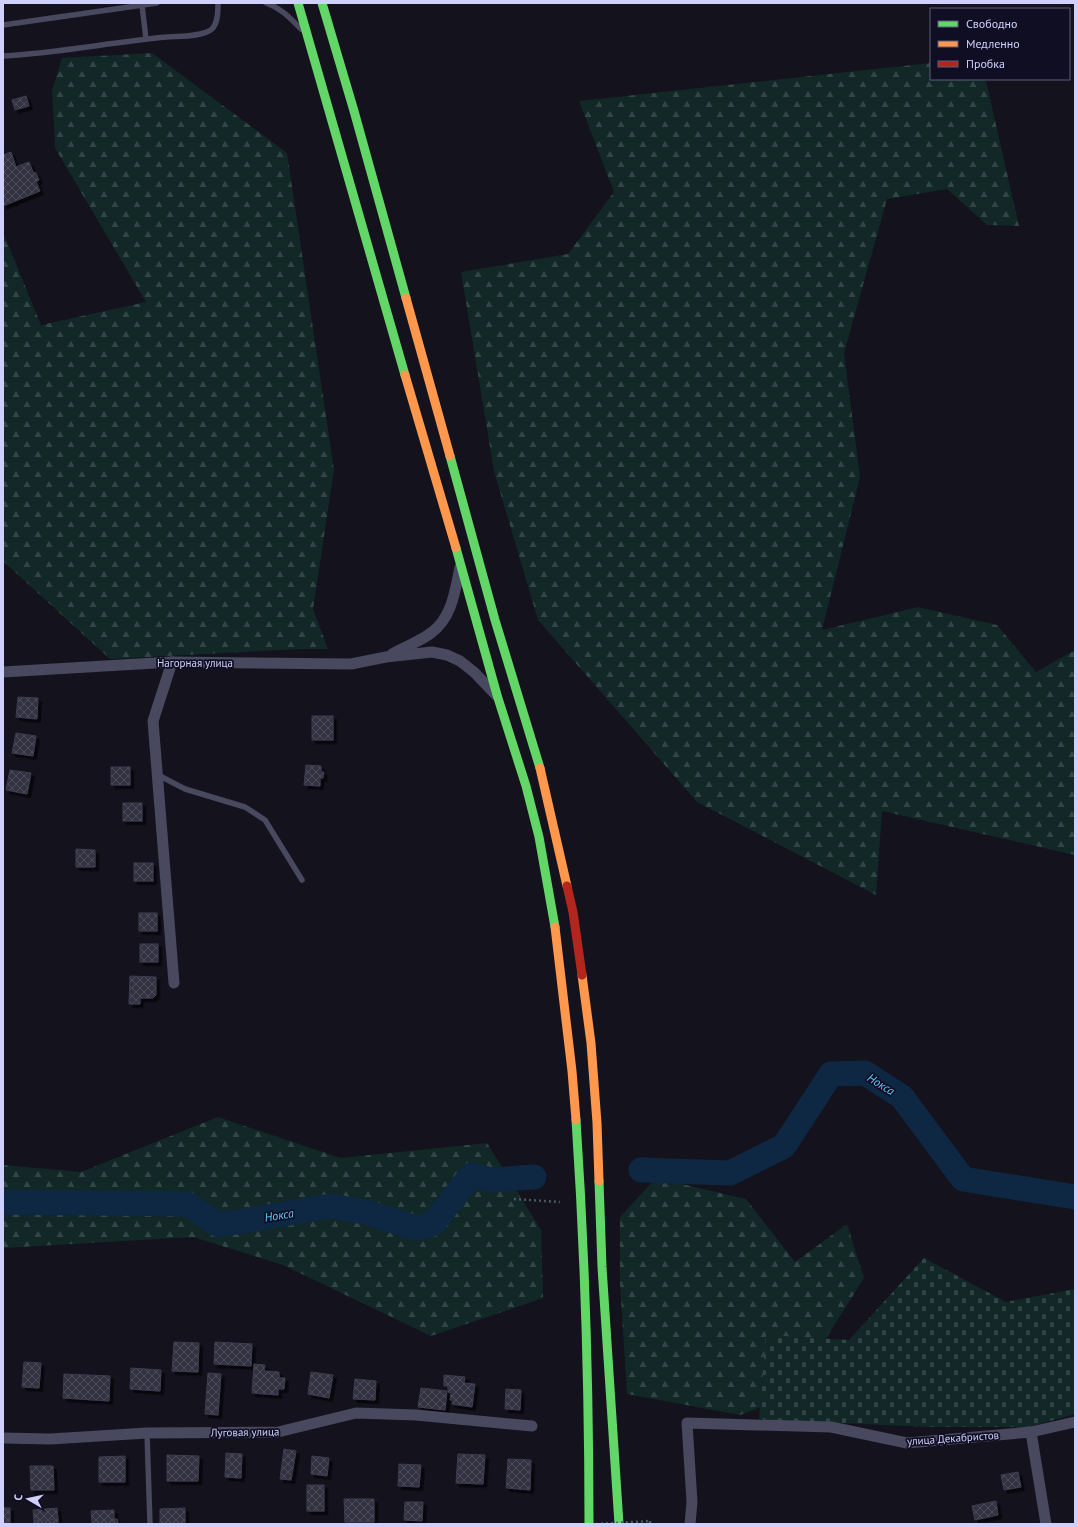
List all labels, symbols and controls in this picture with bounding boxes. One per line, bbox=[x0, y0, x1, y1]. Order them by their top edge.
legend bbox=[930, 8, 1070, 80]
text: Свободно bbox=[966, 16, 1017, 31]
text: Медленно bbox=[966, 36, 1020, 51]
text: Пробка bbox=[966, 56, 1005, 71]
street label: Нагорная улица bbox=[157, 656, 233, 670]
water label: Нокса bbox=[865, 1070, 898, 1098]
water label: Нокса bbox=[263, 1205, 295, 1225]
street label: Луговая улица bbox=[209, 1424, 280, 1440]
street label: улица Декабристов bbox=[906, 1428, 1000, 1448]
north arrow bbox=[8, 1479, 48, 1519]
text: С bbox=[11, 1493, 26, 1502]

